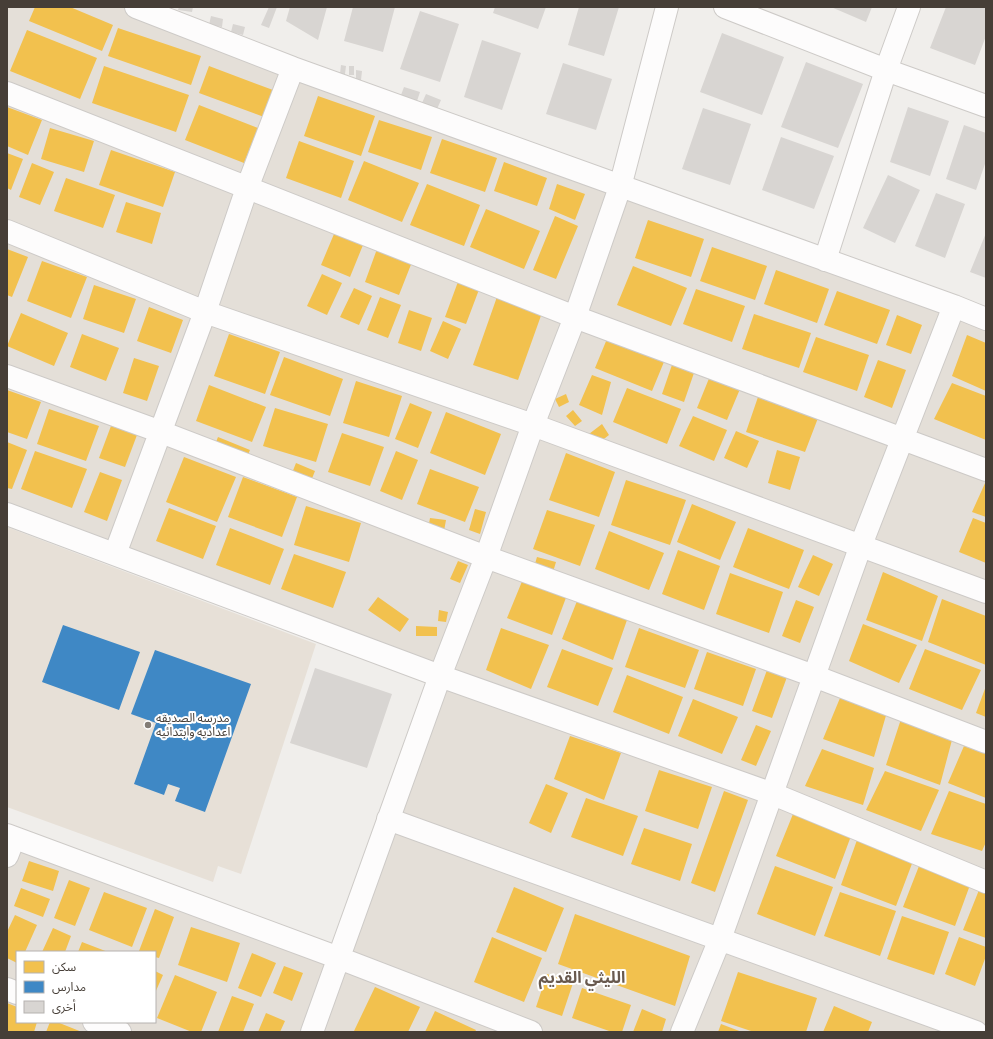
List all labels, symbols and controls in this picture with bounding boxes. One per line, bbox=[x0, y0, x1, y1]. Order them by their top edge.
place label: مدرسه الصديقه اعداديه وابتدائيه bbox=[156, 710, 231, 739]
marker: مدرسه الصديقه اعداديه وابتدائيه bbox=[143, 720, 153, 730]
legend bbox=[16, 951, 156, 1023]
text: سكن bbox=[52, 959, 76, 974]
district label: الليثي القديم bbox=[539, 967, 625, 991]
text: مدارس bbox=[52, 979, 86, 994]
text: أخرى bbox=[52, 999, 76, 1014]

